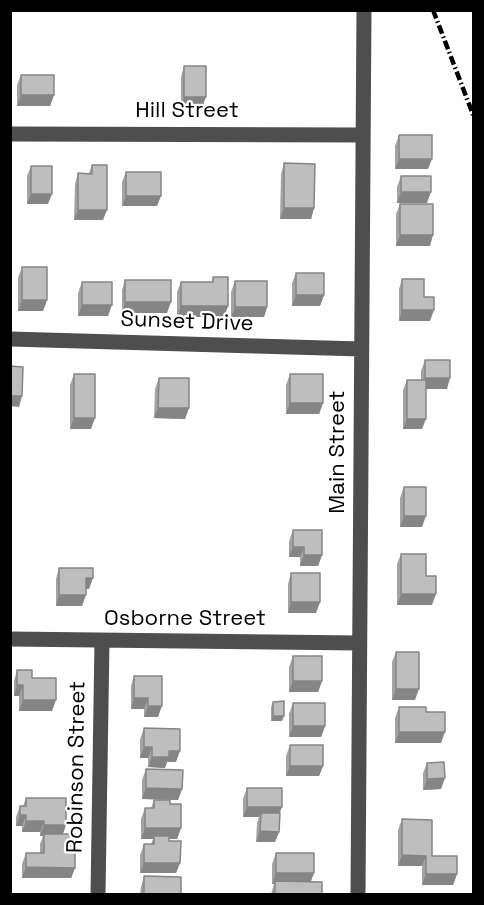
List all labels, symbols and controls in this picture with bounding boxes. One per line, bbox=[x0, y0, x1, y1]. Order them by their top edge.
street label: Hill Street bbox=[135, 98, 239, 124]
street label: Sunset Drive bbox=[120, 306, 254, 338]
street label: Main Street bbox=[325, 390, 351, 514]
street label: Osborne Street bbox=[104, 606, 266, 632]
street label: Robinson Street bbox=[62, 681, 92, 853]

